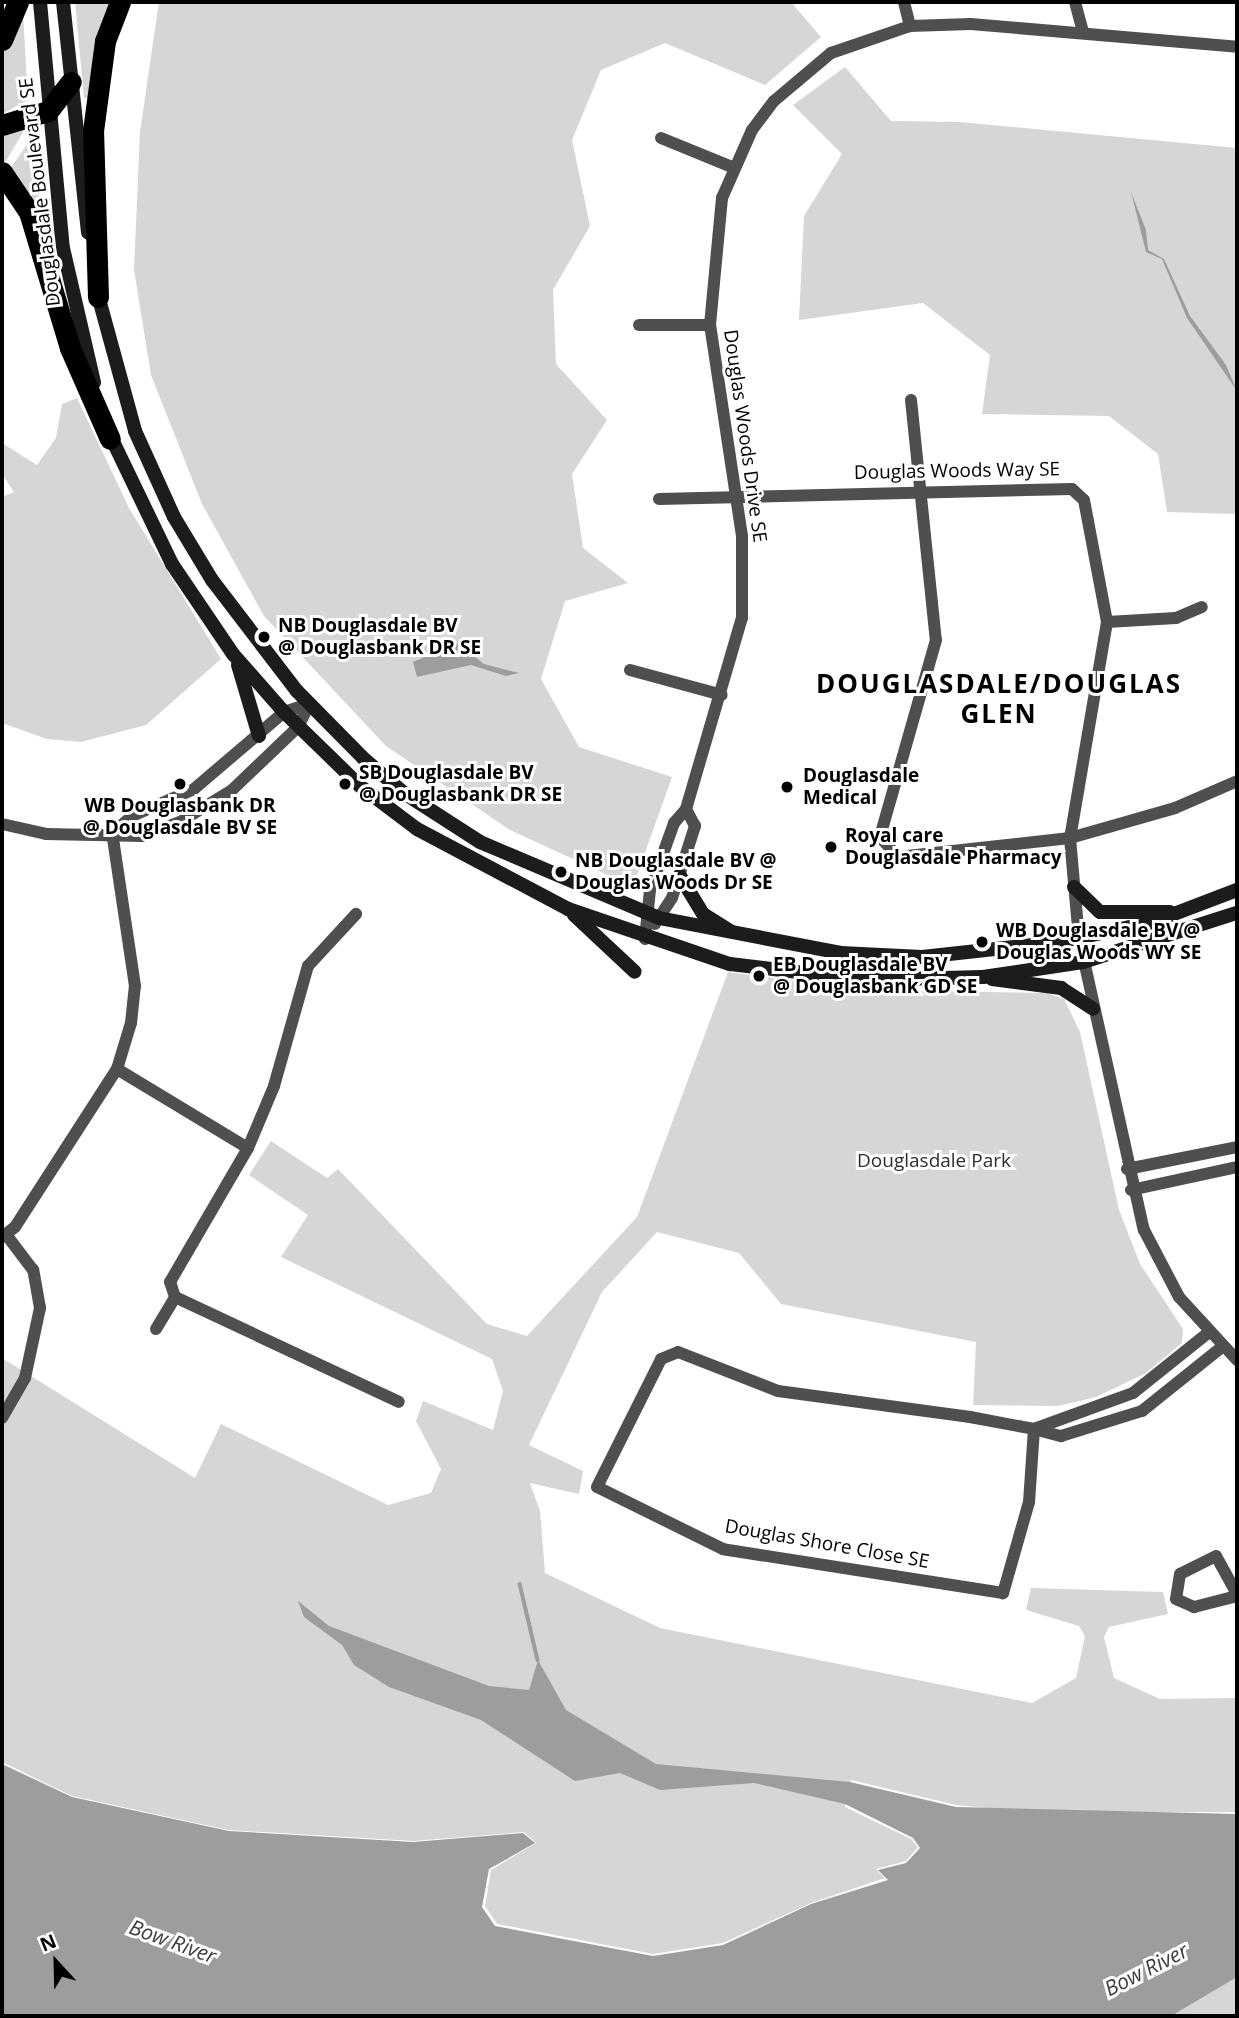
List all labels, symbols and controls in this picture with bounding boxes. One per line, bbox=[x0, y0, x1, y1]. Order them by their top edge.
street label: Douglasdale Boulevard SE bbox=[15, 76, 65, 308]
street label: Douglas Woods Drive SE bbox=[719, 328, 771, 544]
street label: Douglas Woods Way SE bbox=[854, 458, 1060, 484]
place label: NB Douglasdale BV @ Douglasbank DR SE bbox=[278, 615, 481, 659]
marker: NB Douglasdale BV @ Douglasbank DR SE bbox=[256, 629, 272, 645]
district label: DOUGLASDALE/DOUGLAS GLEN bbox=[818, 668, 1180, 730]
place label: SB Douglasdale BV @ Douglasbank DR SE bbox=[359, 762, 562, 806]
place label: Douglasdale Medical bbox=[803, 765, 919, 809]
marker: WB Douglasbank DR @ Douglasdale BV SE bbox=[172, 776, 188, 792]
marker: SB Douglasdale BV @ Douglasbank DR SE bbox=[337, 776, 353, 792]
marker: Douglasdale Medical bbox=[777, 777, 797, 797]
place label: WB Douglasbank DR @ Douglasdale BV SE bbox=[83, 795, 277, 839]
place label: Royal care Douglasdale Pharmacy bbox=[845, 825, 1061, 869]
marker: Royal care Douglasdale Pharmacy bbox=[823, 839, 839, 855]
place label: NB Douglasdale BV @ Douglas Woods Dr SE bbox=[575, 850, 776, 894]
marker: NB Douglasdale BV @ Douglas Woods Dr SE bbox=[553, 864, 569, 880]
place label: WB Douglasdale BV @ Douglas Woods WY SE bbox=[996, 920, 1201, 964]
marker: WB Douglasdale BV @ Douglas Woods WY SE bbox=[974, 934, 990, 950]
place label: EB Douglasdale BV @ Douglasbank GD SE bbox=[773, 954, 977, 998]
marker: EB Douglasdale BV @ Douglasbank GD SE bbox=[751, 968, 767, 984]
park label: Douglasdale Park bbox=[857, 1150, 1011, 1172]
street label: Douglas Shore Close SE bbox=[723, 1515, 931, 1573]
water label: Bow River bbox=[126, 1914, 220, 1968]
north arrow bbox=[21, 1927, 91, 1997]
text: N bbox=[36, 1928, 60, 1957]
water label: Bow River bbox=[1100, 1937, 1192, 2001]

